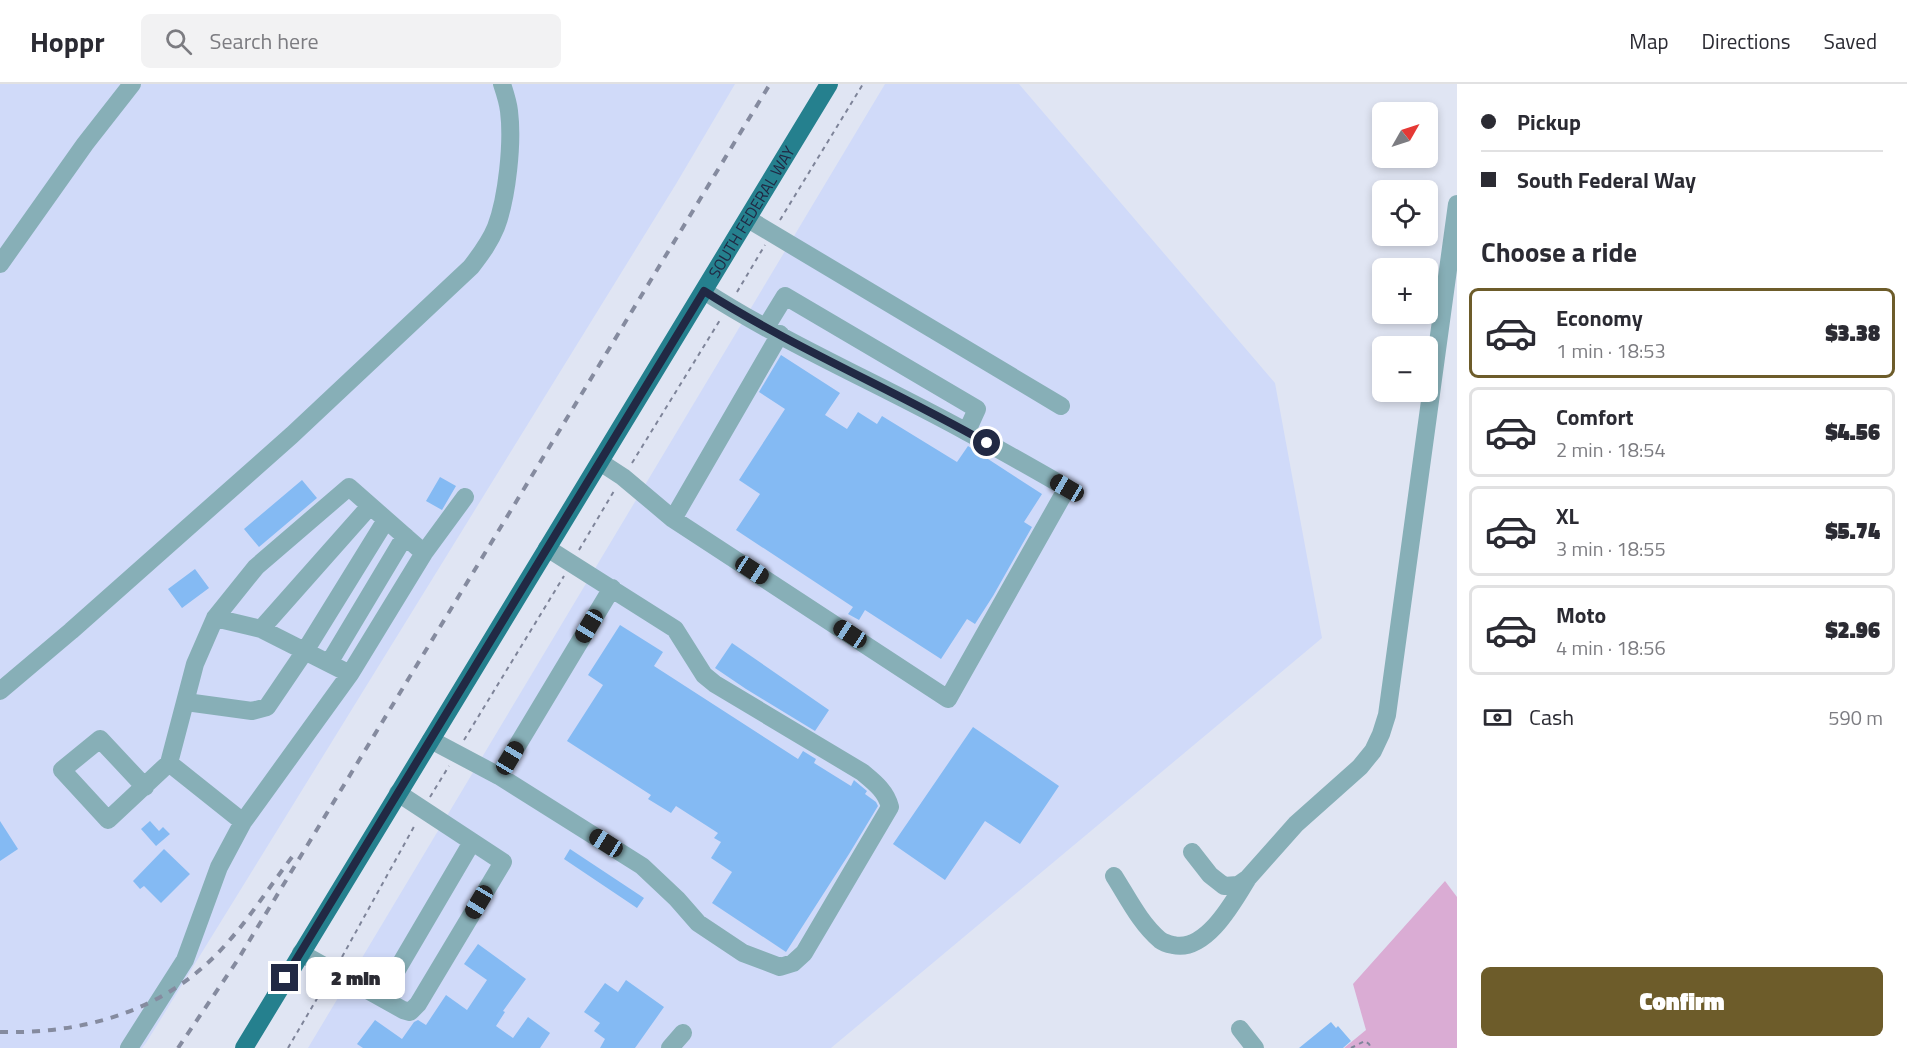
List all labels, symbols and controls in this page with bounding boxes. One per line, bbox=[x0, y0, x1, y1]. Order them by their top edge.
search box bbox=[141, 14, 561, 68]
text: Hoppr bbox=[30, 20, 105, 63]
text: Search here bbox=[210, 24, 319, 58]
icon: search bbox=[162, 25, 195, 58]
text: Map bbox=[1629, 25, 1669, 57]
text: Directions bbox=[1702, 25, 1791, 57]
text: Saved bbox=[1824, 25, 1877, 57]
north arrow bbox=[1372, 102, 1438, 168]
map controls bbox=[1372, 102, 1438, 402]
text: Pickup bbox=[1517, 105, 1581, 139]
street label: SOUTH FEDERAL WAY bbox=[702, 141, 801, 282]
text: South Federal Way bbox=[1517, 163, 1696, 197]
button: locate bbox=[1372, 180, 1438, 246]
text: Choose a ride bbox=[1481, 231, 1637, 272]
button: + bbox=[1372, 258, 1438, 324]
text: Economy bbox=[1556, 301, 1643, 335]
icon: car bbox=[1484, 306, 1538, 360]
text: $3.38 bbox=[1825, 316, 1880, 350]
text: 1 min · 18:53 bbox=[1556, 335, 1666, 366]
button: − bbox=[1372, 336, 1438, 402]
text: Comfort bbox=[1556, 400, 1634, 434]
icon: car bbox=[1484, 405, 1538, 459]
text: $4.56 bbox=[1825, 415, 1880, 449]
route start bbox=[973, 429, 1000, 456]
text: 2 min · 18:54 bbox=[1556, 434, 1666, 465]
car bbox=[1047, 471, 1087, 505]
text: XL bbox=[1556, 499, 1579, 533]
icon: car bbox=[1484, 504, 1538, 558]
text: $5.74 bbox=[1825, 514, 1880, 548]
text: 3 min · 18:55 bbox=[1556, 533, 1666, 564]
car bbox=[732, 553, 772, 587]
text: Moto bbox=[1556, 598, 1606, 632]
icon: car bbox=[1484, 603, 1538, 657]
car bbox=[572, 606, 606, 646]
text: $2.96 bbox=[1825, 613, 1880, 647]
car bbox=[830, 617, 870, 651]
text: 4 min · 18:56 bbox=[1556, 632, 1666, 663]
text: Cash bbox=[1529, 700, 1574, 734]
icon: cash bbox=[1481, 701, 1514, 734]
text: 590 m bbox=[1828, 702, 1883, 733]
car bbox=[493, 738, 527, 778]
car bbox=[586, 826, 626, 860]
car bbox=[462, 882, 496, 922]
callout: 2 min bbox=[306, 957, 405, 999]
text: 2 min bbox=[331, 962, 380, 993]
route end bbox=[271, 964, 298, 991]
button: Confirm bbox=[1481, 967, 1883, 1036]

